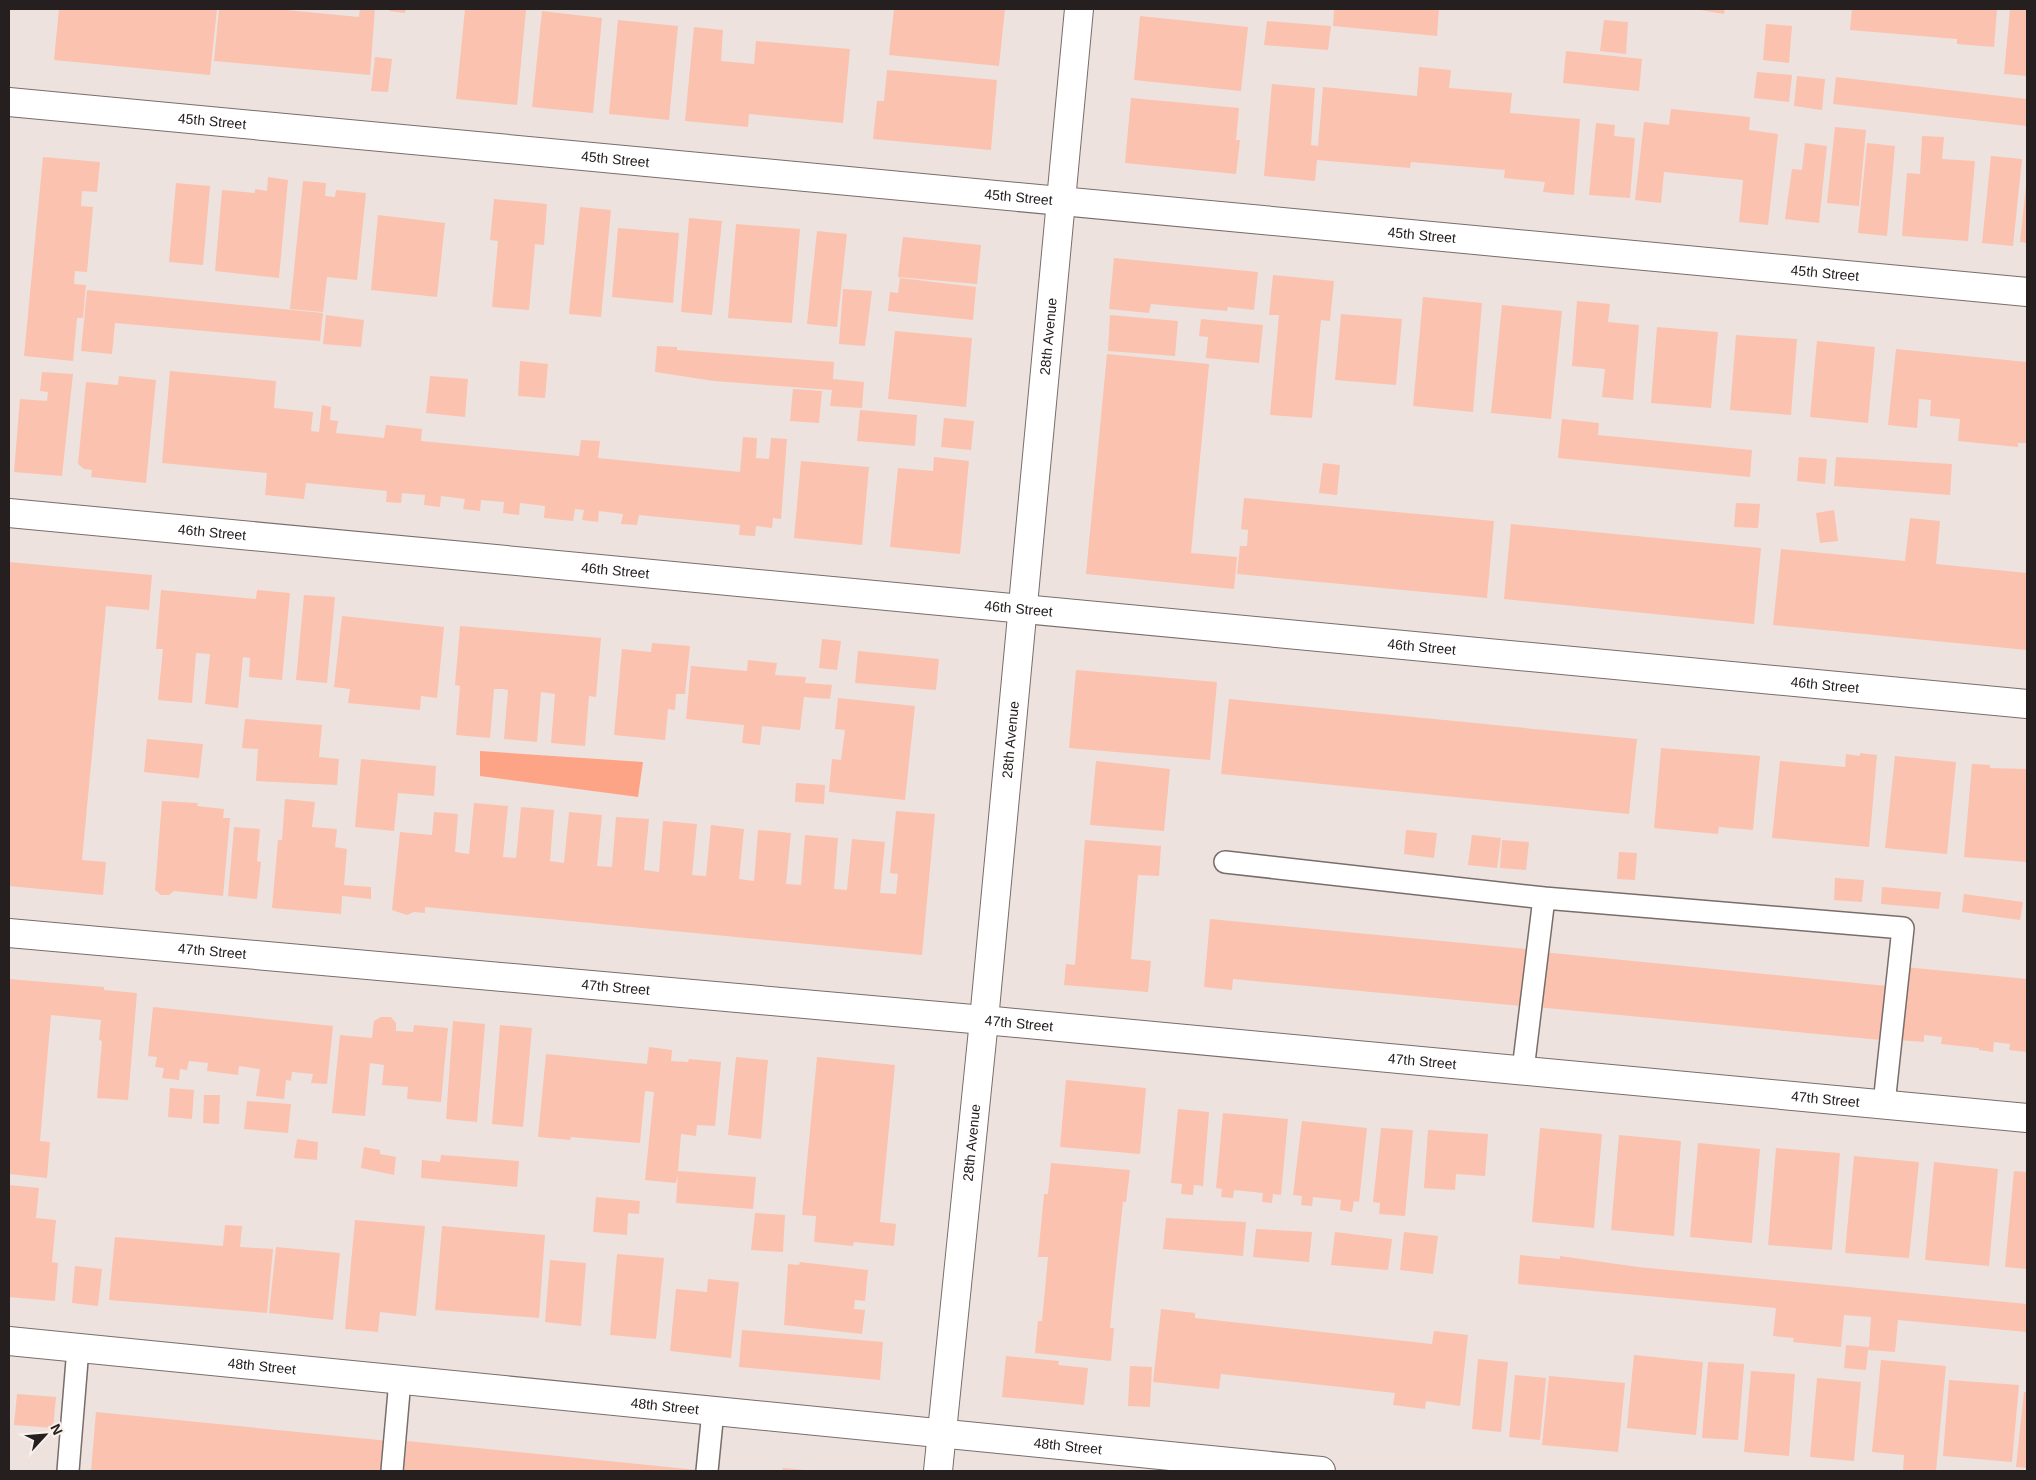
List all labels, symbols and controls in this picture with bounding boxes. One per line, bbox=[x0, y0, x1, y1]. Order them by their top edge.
street label: 45th Street bbox=[177, 110, 247, 132]
street label: 45th Street bbox=[580, 148, 650, 170]
street label: 45th Street bbox=[984, 186, 1054, 208]
street label: 45th Street bbox=[1387, 224, 1457, 246]
street label: 45th Street bbox=[1790, 262, 1860, 284]
street label: 28th Avenue bbox=[1037, 297, 1060, 376]
street label: 46th Street bbox=[177, 521, 247, 543]
street label: 46th Street bbox=[580, 559, 650, 582]
street label: 46th Street bbox=[984, 597, 1053, 620]
street label: 46th Street bbox=[1387, 636, 1457, 658]
street label: 46th Street bbox=[1790, 674, 1860, 696]
street label: 28th Avenue bbox=[999, 700, 1022, 779]
street label: 47th Street bbox=[177, 940, 247, 962]
street label: 47th Street bbox=[581, 976, 651, 998]
street label: 47th Street bbox=[984, 1012, 1054, 1034]
street label: 47th Street bbox=[1387, 1050, 1457, 1072]
street label: 47th Street bbox=[1791, 1088, 1860, 1110]
street label: 28th Avenue bbox=[960, 1103, 983, 1182]
street label: 48th Street bbox=[227, 1355, 297, 1377]
street label: 48th Street bbox=[630, 1395, 700, 1417]
north arrow bbox=[20, 1410, 70, 1460]
text: N bbox=[47, 1421, 66, 1437]
street label: 48th Street bbox=[1033, 1435, 1103, 1457]

